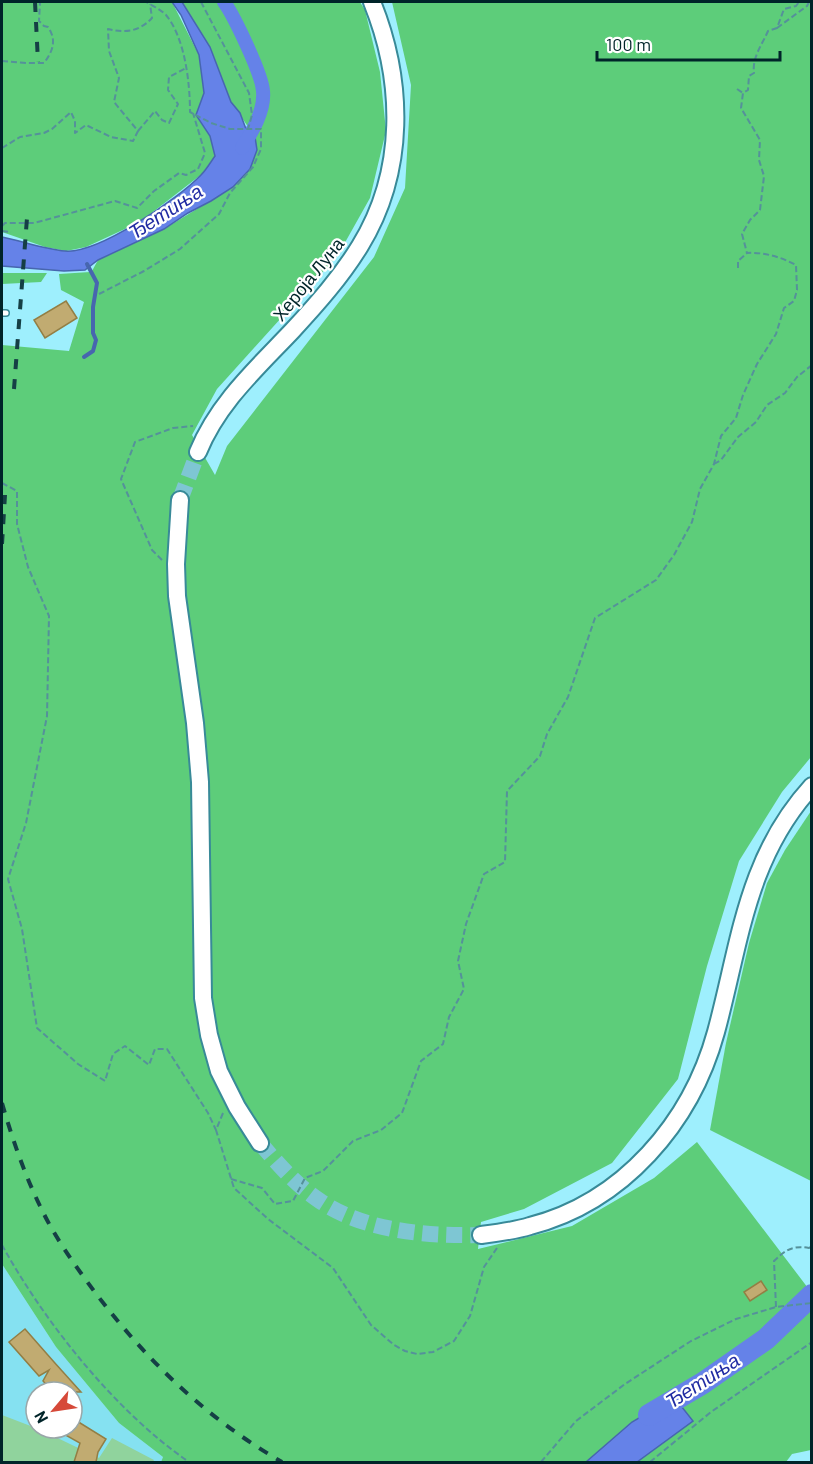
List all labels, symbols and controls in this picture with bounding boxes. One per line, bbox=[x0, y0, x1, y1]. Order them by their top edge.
scale bar bbox=[597, 24, 780, 62]
text: 100 m bbox=[606, 33, 651, 55]
water label: Ђетиња bbox=[124, 178, 206, 244]
street label: Хероја Луна bbox=[268, 232, 349, 325]
water label: Ђетиња bbox=[661, 1347, 743, 1413]
north arrow bbox=[24, 1380, 84, 1440]
text: N bbox=[30, 1408, 51, 1427]

